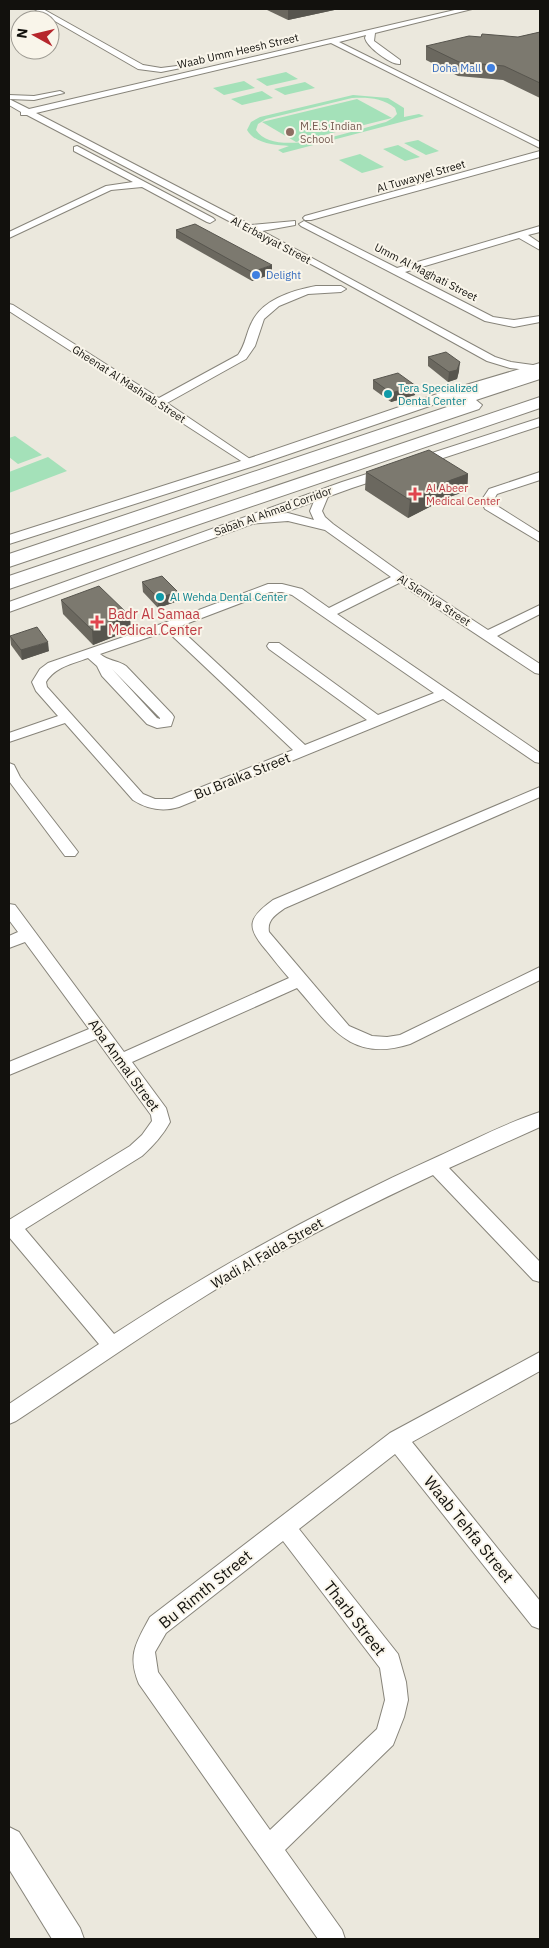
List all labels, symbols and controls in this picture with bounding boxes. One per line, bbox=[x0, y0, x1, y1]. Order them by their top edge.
north arrow bbox=[10, 10, 60, 60]
text: N bbox=[13, 27, 32, 39]
street label: Waab Umm Heesh Street bbox=[176, 30, 300, 72]
place label: Doha Mall bbox=[432, 61, 481, 75]
marker: Doha Mall bbox=[485, 62, 497, 74]
place label: M.E.S Indian School bbox=[300, 119, 362, 146]
marker: M.E.S Indian School bbox=[284, 126, 296, 138]
street label: Al Tuwayyel Street bbox=[375, 157, 467, 195]
street label: Al Erbayyat Street bbox=[229, 213, 314, 267]
street label: Umm Al Maghati Street bbox=[372, 240, 480, 304]
place label: Delight bbox=[266, 268, 301, 282]
marker: Delight bbox=[250, 269, 262, 281]
street label: Gheenat Al Mashrab Street bbox=[70, 342, 189, 426]
place label: Tera Specialized Dental Center bbox=[398, 381, 478, 408]
marker: Tera Specialized Dental Center bbox=[382, 388, 394, 400]
place label: Al Abeer Medical Center bbox=[426, 481, 500, 508]
street label: Sabah Al Ahmad Corridor bbox=[212, 483, 334, 539]
marker: Al Abeer Medical Center bbox=[408, 487, 422, 501]
street label: Al Slemiya Street bbox=[395, 571, 473, 629]
place label: Al Wehda Dental Center bbox=[170, 590, 287, 604]
marker: Al Wehda Dental Center bbox=[154, 591, 166, 603]
place label: Badr Al Samaa Medical Center bbox=[108, 605, 202, 639]
marker: Badr Al Samaa Medical Center bbox=[90, 615, 104, 629]
street label: Bu Braika Street bbox=[191, 749, 293, 803]
street label: Aba Anmal Street bbox=[84, 1015, 164, 1115]
street label: Wadi Al Faida Street bbox=[208, 1214, 326, 1292]
street label: Waab Tehfa Street bbox=[420, 1472, 518, 1586]
street label: Bu Rimth Street bbox=[154, 1545, 256, 1633]
street label: Tharb Street bbox=[320, 1577, 390, 1659]

